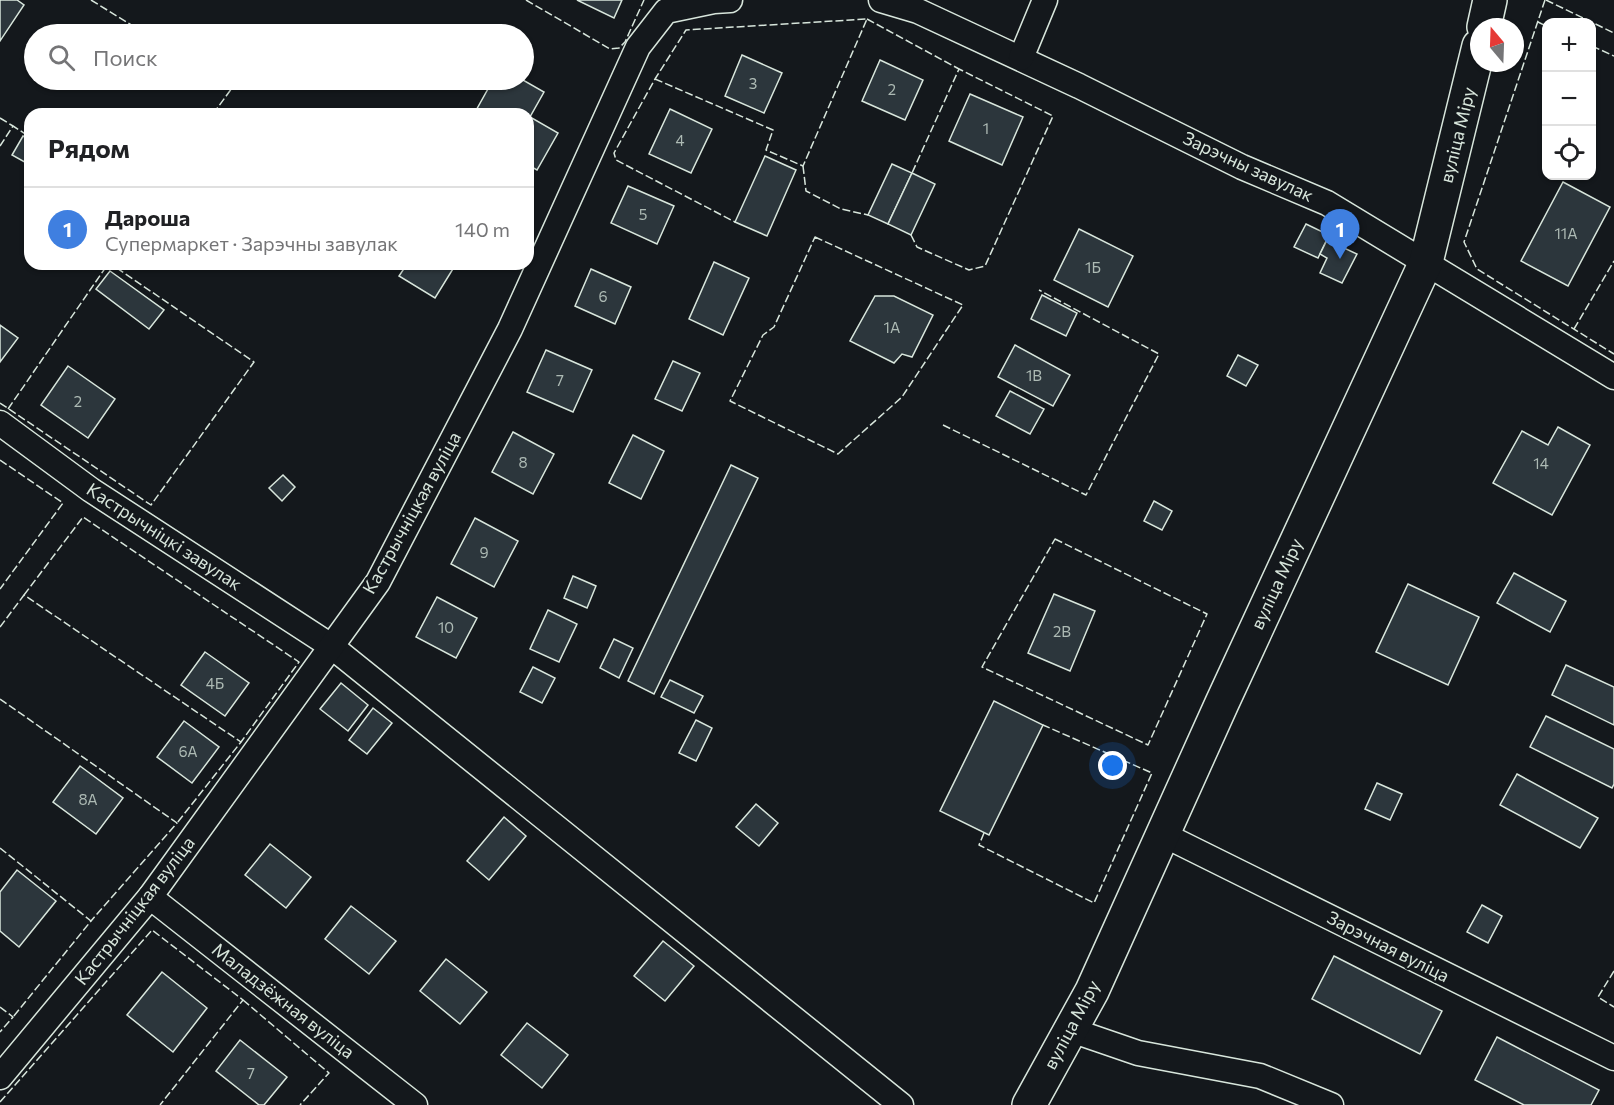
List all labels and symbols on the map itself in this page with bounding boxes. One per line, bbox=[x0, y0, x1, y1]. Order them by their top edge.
north arrow bbox=[1470, 18, 1524, 72]
house number: 3 bbox=[749, 74, 757, 92]
house number: 2 bbox=[888, 80, 896, 98]
street label: вуліца Міру bbox=[1435, 85, 1480, 185]
house number: 1 bbox=[983, 119, 989, 137]
street label: Зарэчны завулак bbox=[1180, 126, 1317, 206]
house number: 4 bbox=[676, 131, 685, 149]
house number: 5 bbox=[639, 205, 647, 223]
pin: 1 bbox=[1320, 210, 1360, 259]
house number: 11А bbox=[1554, 224, 1578, 242]
house number: 1Б bbox=[1085, 258, 1101, 276]
house number: 6 bbox=[598, 287, 608, 305]
house number: 1А bbox=[884, 318, 900, 336]
house number: 1В bbox=[1026, 366, 1042, 384]
house number: 7 bbox=[556, 371, 564, 389]
house number: 2 bbox=[74, 392, 82, 410]
street label: Кастрычніцкая вуліца bbox=[357, 428, 465, 598]
house number: 8 bbox=[518, 453, 528, 471]
house number: 14 bbox=[1533, 454, 1549, 472]
street label: Кастрычніцкі завулак bbox=[83, 478, 247, 595]
street label: вуліца Міру bbox=[1245, 535, 1307, 633]
house number: 9 bbox=[479, 543, 489, 561]
house number: 10 bbox=[438, 618, 454, 636]
house number: 2В bbox=[1053, 622, 1071, 640]
house number: 4Б bbox=[206, 674, 224, 692]
house number: 6А bbox=[178, 742, 198, 760]
your location bbox=[1098, 751, 1127, 780]
house number: 8А bbox=[78, 790, 98, 808]
street label: Кастрычніцкая вуліца bbox=[69, 832, 199, 989]
street label: Зарэчная вуліца bbox=[1324, 906, 1453, 986]
street label: Маладзёжная вуліца bbox=[208, 938, 359, 1063]
street label: вуліца Міру bbox=[1038, 976, 1104, 1073]
house number: 7 bbox=[247, 1064, 255, 1082]

